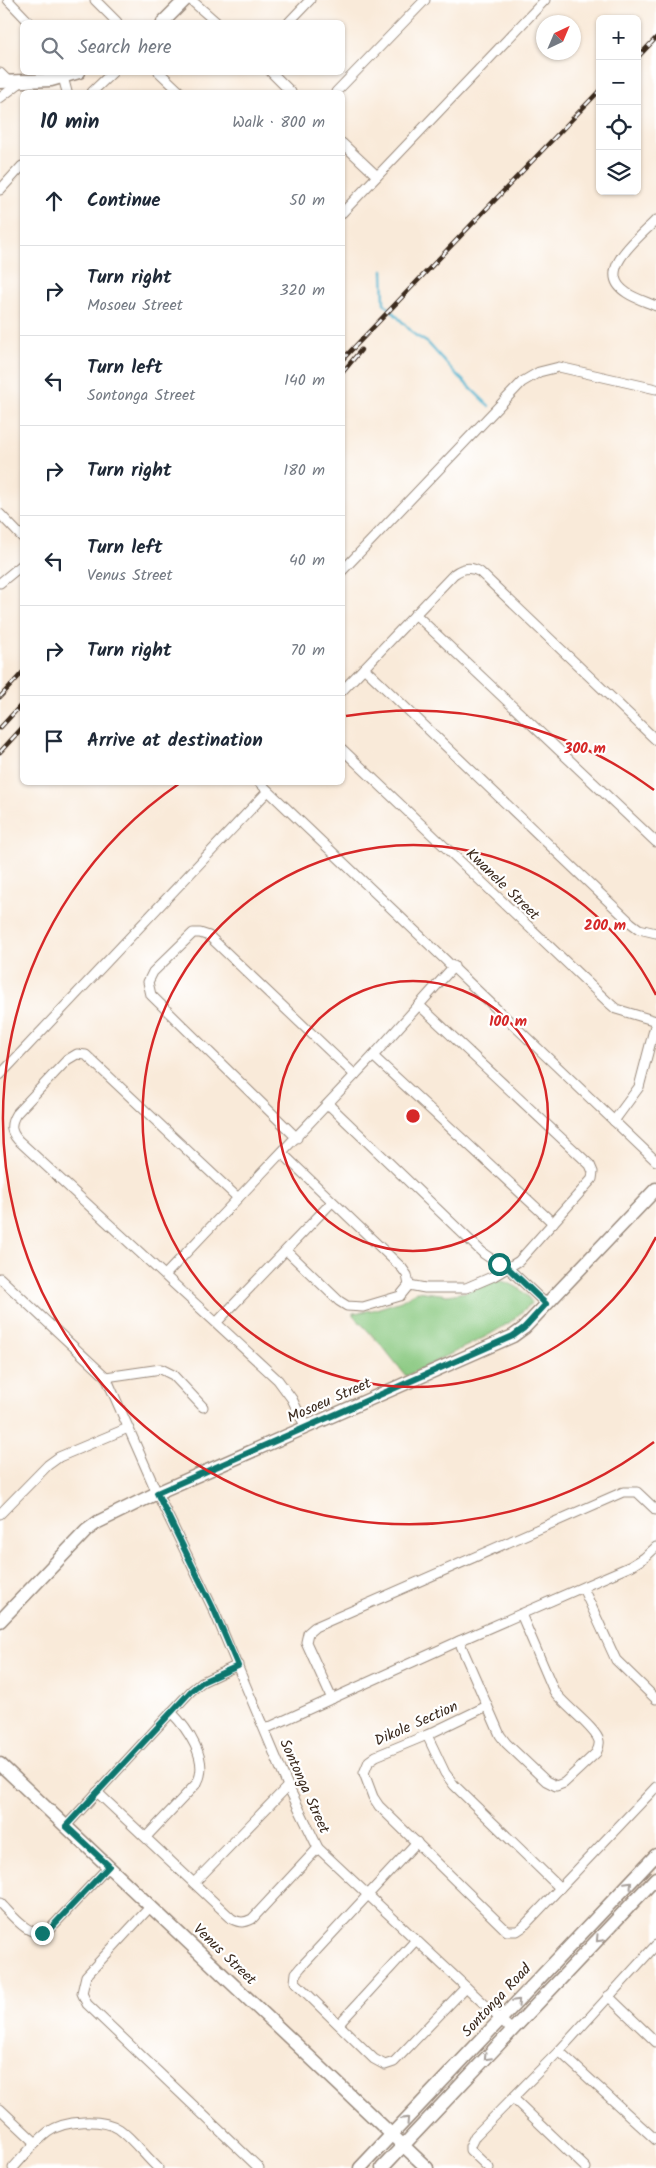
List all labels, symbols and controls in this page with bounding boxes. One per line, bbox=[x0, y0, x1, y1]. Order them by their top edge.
north arrow bbox=[536, 15, 581, 60]
map controls bbox=[596, 15, 641, 195]
button: + bbox=[596, 15, 641, 60]
search box bbox=[20, 20, 345, 75]
text: Search here bbox=[78, 33, 172, 63]
icon: search bbox=[38, 34, 66, 62]
button: − bbox=[596, 60, 641, 105]
button: locate bbox=[596, 105, 641, 150]
text: 10 min bbox=[40, 106, 100, 139]
text: Walk · 800 m bbox=[232, 110, 325, 135]
button: layers bbox=[596, 150, 641, 195]
text: Continue bbox=[87, 186, 160, 216]
icon: ahead bbox=[40, 187, 68, 215]
text: 50 m bbox=[289, 188, 325, 213]
text: Turn right bbox=[87, 263, 172, 293]
icon: right bbox=[40, 277, 68, 305]
text: 320 m bbox=[279, 278, 325, 303]
text: Mosoeu Street bbox=[87, 293, 183, 318]
text: Turn left bbox=[87, 353, 162, 383]
icon: left bbox=[40, 367, 68, 395]
text: 140 m bbox=[284, 368, 325, 393]
text: Sontonga Street bbox=[87, 383, 195, 408]
text: Turn right bbox=[87, 456, 172, 486]
icon: right bbox=[40, 457, 68, 485]
text: 180 m bbox=[283, 458, 325, 483]
text: Turn left bbox=[87, 533, 162, 563]
icon: left bbox=[40, 547, 68, 575]
text: 40 m bbox=[289, 548, 325, 573]
text: Venus Street bbox=[87, 563, 173, 588]
text: Turn right bbox=[87, 636, 172, 666]
icon: right bbox=[40, 637, 68, 665]
text: 70 m bbox=[290, 638, 325, 663]
text: Arrive at destination bbox=[87, 726, 263, 756]
icon: arrive bbox=[40, 727, 68, 755]
text: 300 m bbox=[563, 737, 606, 761]
street label: Kwanele Street bbox=[460, 843, 545, 927]
text: 200 m bbox=[584, 914, 626, 938]
text: 100 m bbox=[489, 1010, 527, 1034]
centre of rings bbox=[404, 1107, 422, 1125]
route start bbox=[488, 1253, 511, 1276]
street label: Mosoeu Street bbox=[283, 1372, 375, 1430]
street label: Dikole Section bbox=[371, 1695, 462, 1753]
street label: Sontonga Street bbox=[272, 1735, 336, 1838]
one-way arrow bbox=[623, 1880, 632, 1889]
street label: Venus Street bbox=[187, 1918, 262, 1991]
route end bbox=[31, 1922, 54, 1945]
one-way arrow bbox=[596, 1933, 605, 1942]
street label: Sontonga Road bbox=[456, 1958, 538, 2043]
one-way arrow bbox=[511, 1998, 520, 2007]
one-way arrow bbox=[484, 2051, 493, 2060]
one-way arrow bbox=[400, 2117, 409, 2126]

